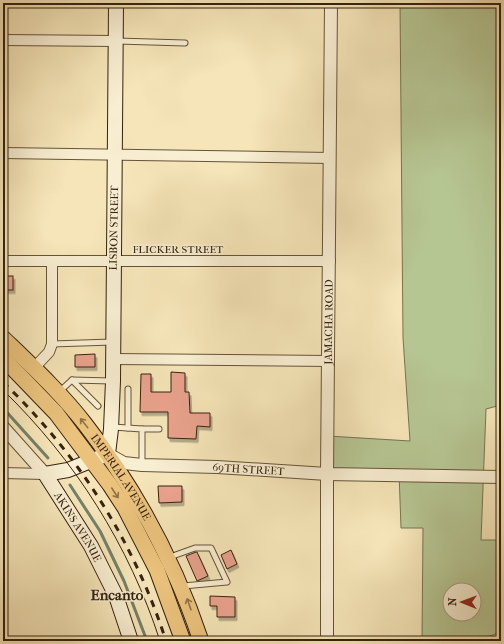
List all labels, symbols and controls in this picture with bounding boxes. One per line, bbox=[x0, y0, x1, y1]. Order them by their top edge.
street label: LISBON STREET bbox=[107, 185, 121, 271]
street label: FLICKER STREET bbox=[132, 243, 224, 256]
street label: JAMACHA ROAD bbox=[321, 279, 335, 366]
one-way arrow bbox=[79, 417, 88, 428]
street label: IMPERIAL AVENUE bbox=[88, 431, 154, 522]
street label: 69TH STREET bbox=[212, 460, 285, 478]
one-way arrow bbox=[111, 487, 119, 499]
street label: AKINS AVENUE bbox=[51, 489, 104, 564]
north arrow bbox=[442, 582, 482, 622]
district label: Encanto bbox=[91, 586, 144, 604]
text: N bbox=[446, 597, 459, 606]
one-way arrow bbox=[184, 599, 192, 611]

